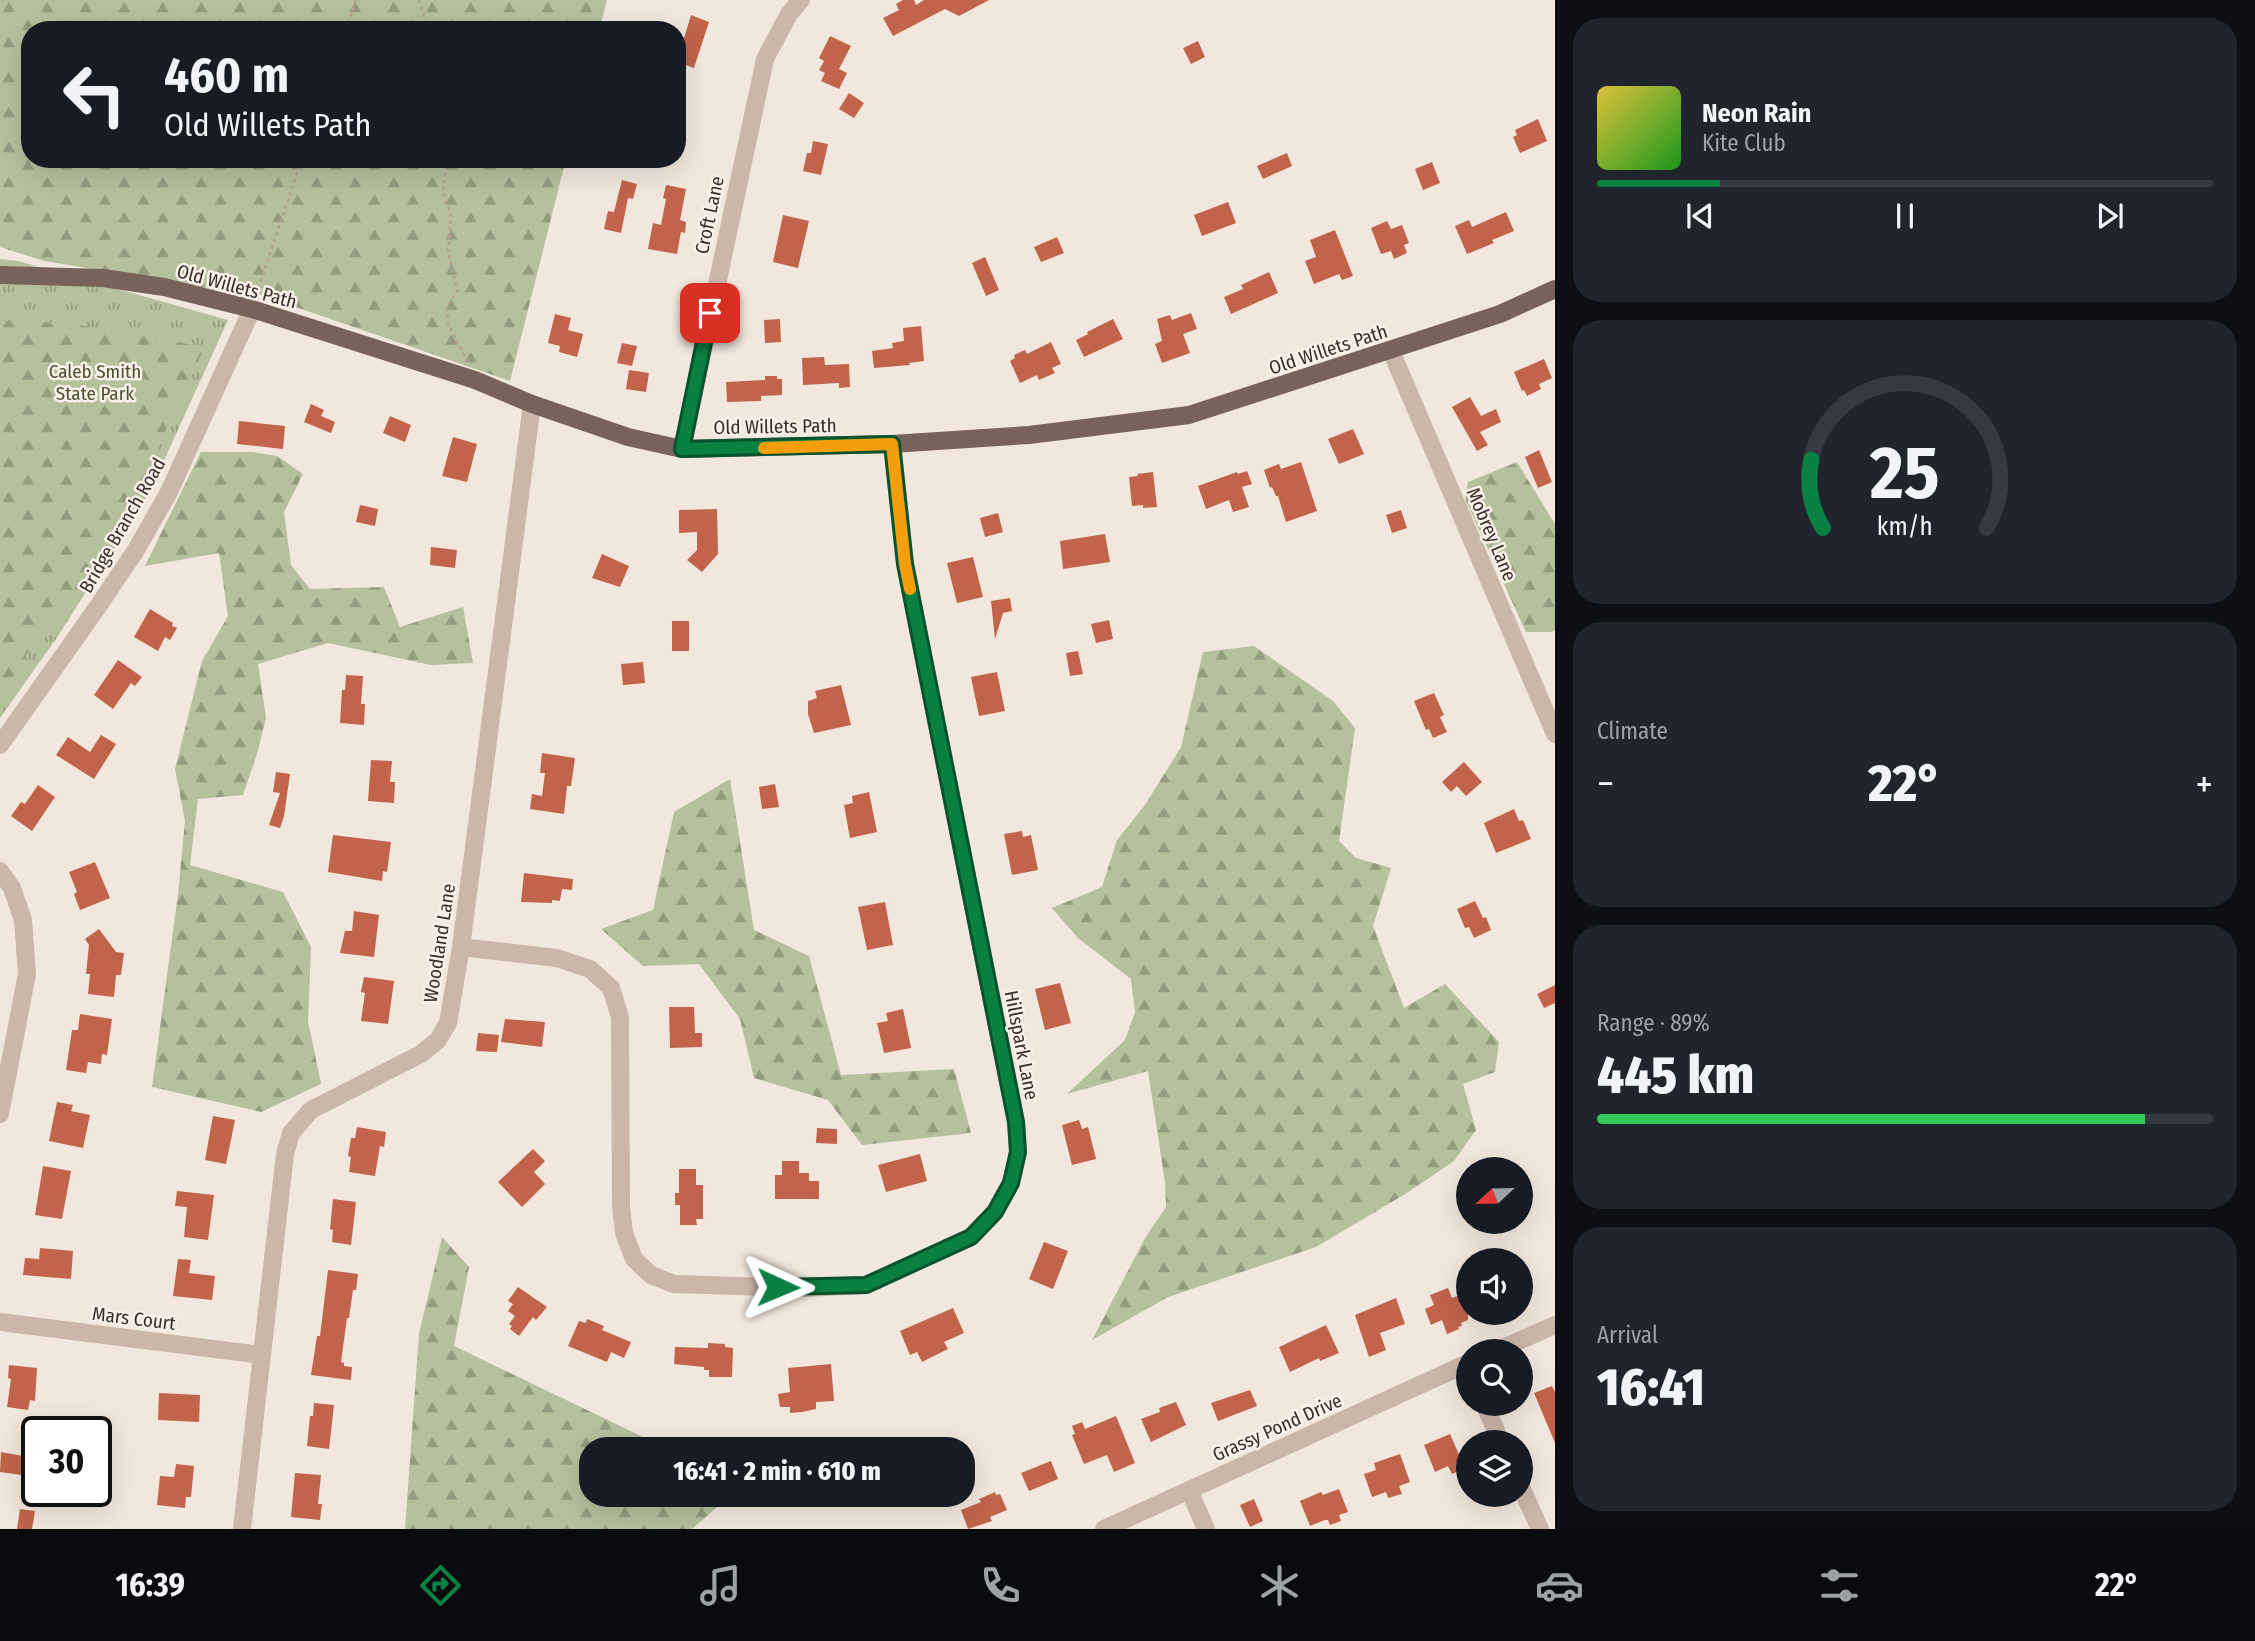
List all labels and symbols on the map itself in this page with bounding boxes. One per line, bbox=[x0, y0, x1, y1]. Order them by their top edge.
street label: Croft Lane bbox=[690, 174, 729, 256]
street label: Old Willets Path bbox=[174, 259, 299, 314]
pin bbox=[680, 283, 740, 343]
street label: Old Willets Path bbox=[1266, 320, 1390, 379]
park label: Caleb Smith State Park bbox=[49, 360, 141, 405]
street label: Old Willets Path bbox=[713, 414, 837, 439]
street label: Bridge Branch Road bbox=[74, 454, 170, 597]
street label: Mobrey Lane bbox=[1462, 484, 1521, 584]
street label: Woodland Lane bbox=[419, 882, 460, 1004]
street label: Hillspark Lane bbox=[1000, 989, 1043, 1102]
north arrow bbox=[1456, 1157, 1533, 1234]
position arrow bbox=[741, 1250, 815, 1324]
street label: Mars Court bbox=[91, 1302, 178, 1335]
street label: Grassy Pond Drive bbox=[1209, 1389, 1345, 1466]
speed limit sign: 30 bbox=[21, 1416, 112, 1507]

